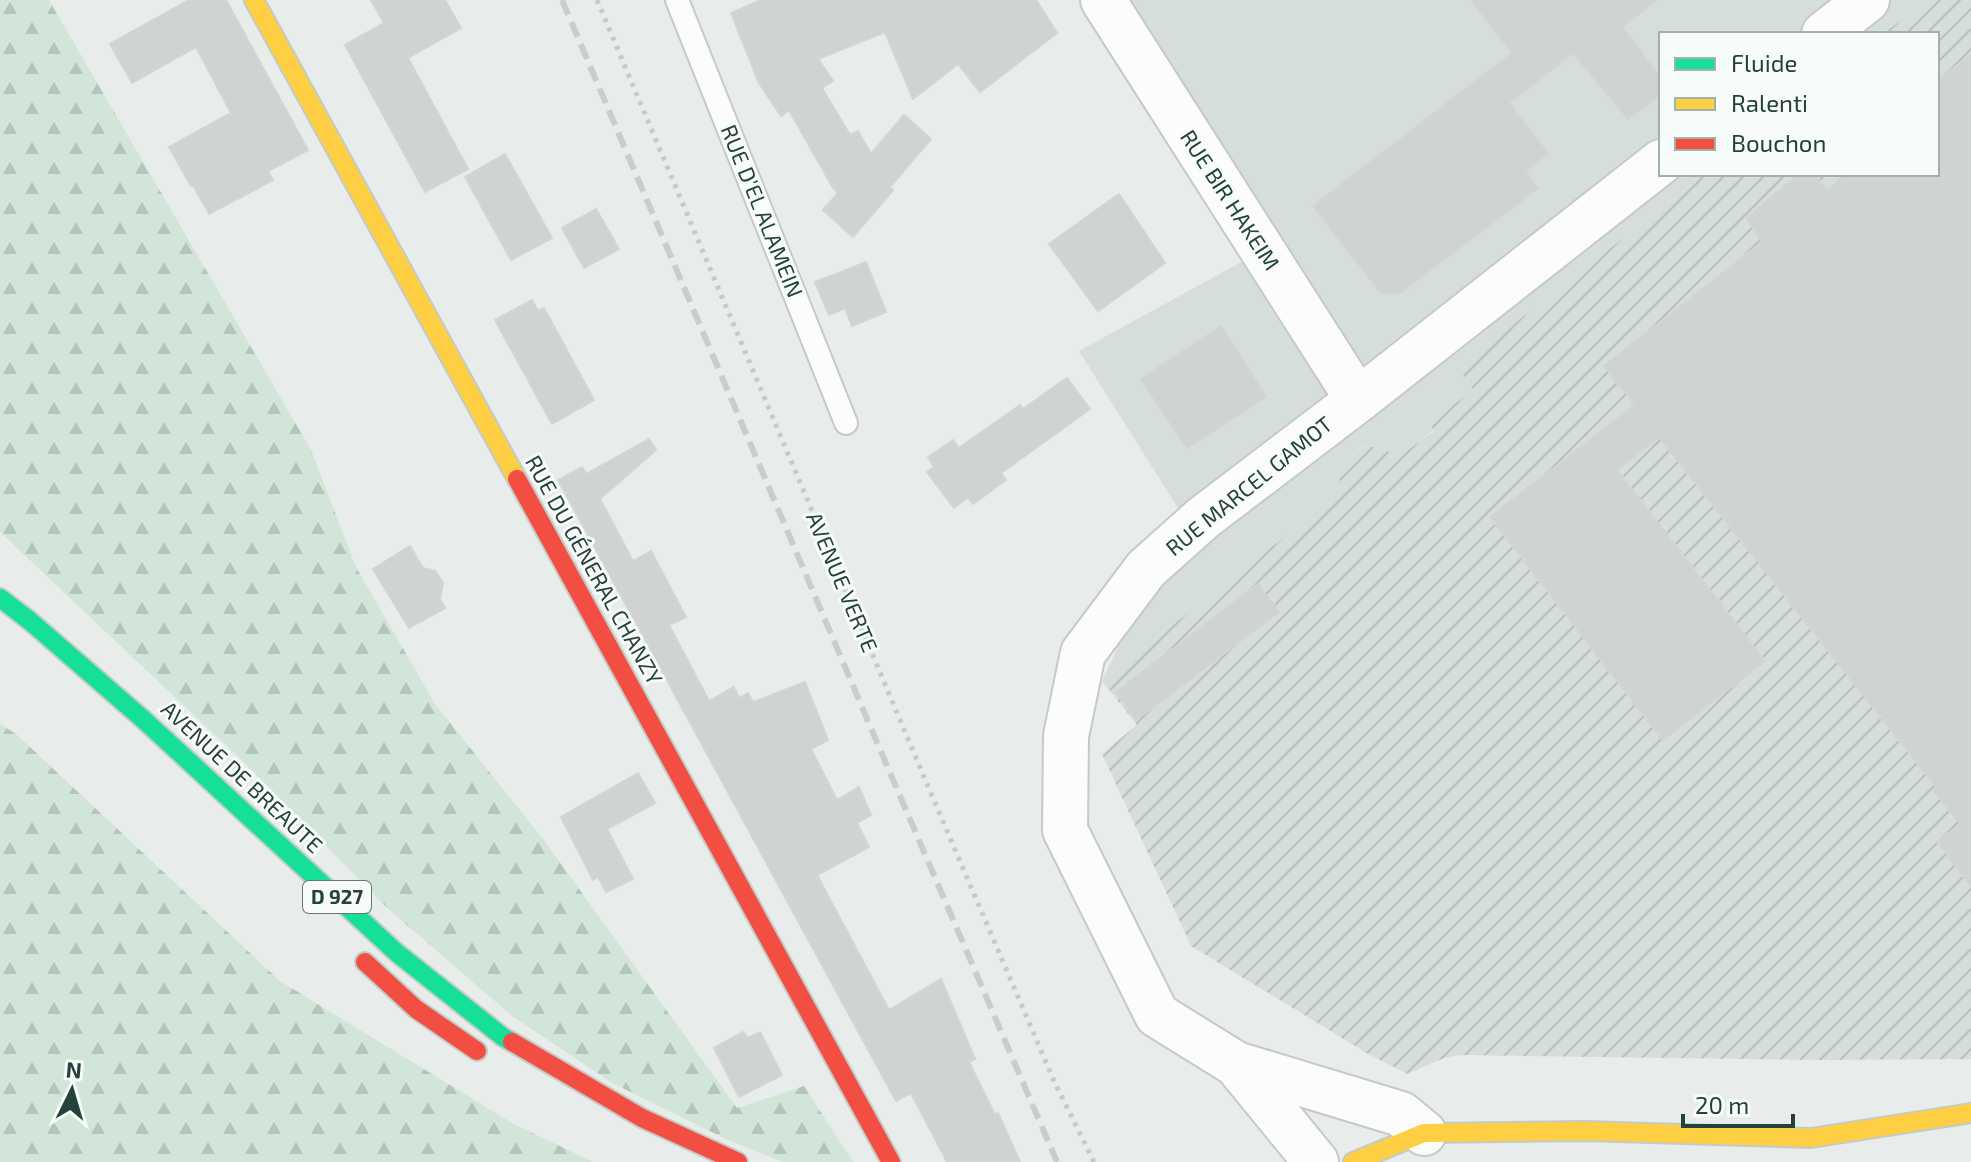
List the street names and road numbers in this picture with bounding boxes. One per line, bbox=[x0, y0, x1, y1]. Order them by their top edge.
street label: RUE D'EL ALAMEIN bbox=[716, 121, 809, 301]
street label: RUE BIR HAKEIM bbox=[1176, 124, 1286, 274]
street label: RUE MARCEL GAMOT bbox=[1160, 410, 1337, 560]
street label: RUE DU GÉNERAL CHANZY bbox=[521, 450, 669, 689]
street label: AVENUE VERTE bbox=[802, 508, 884, 656]
street label: AVENUE DE BREAUTE bbox=[157, 695, 329, 858]
road number: D 927 bbox=[303, 881, 371, 913]

